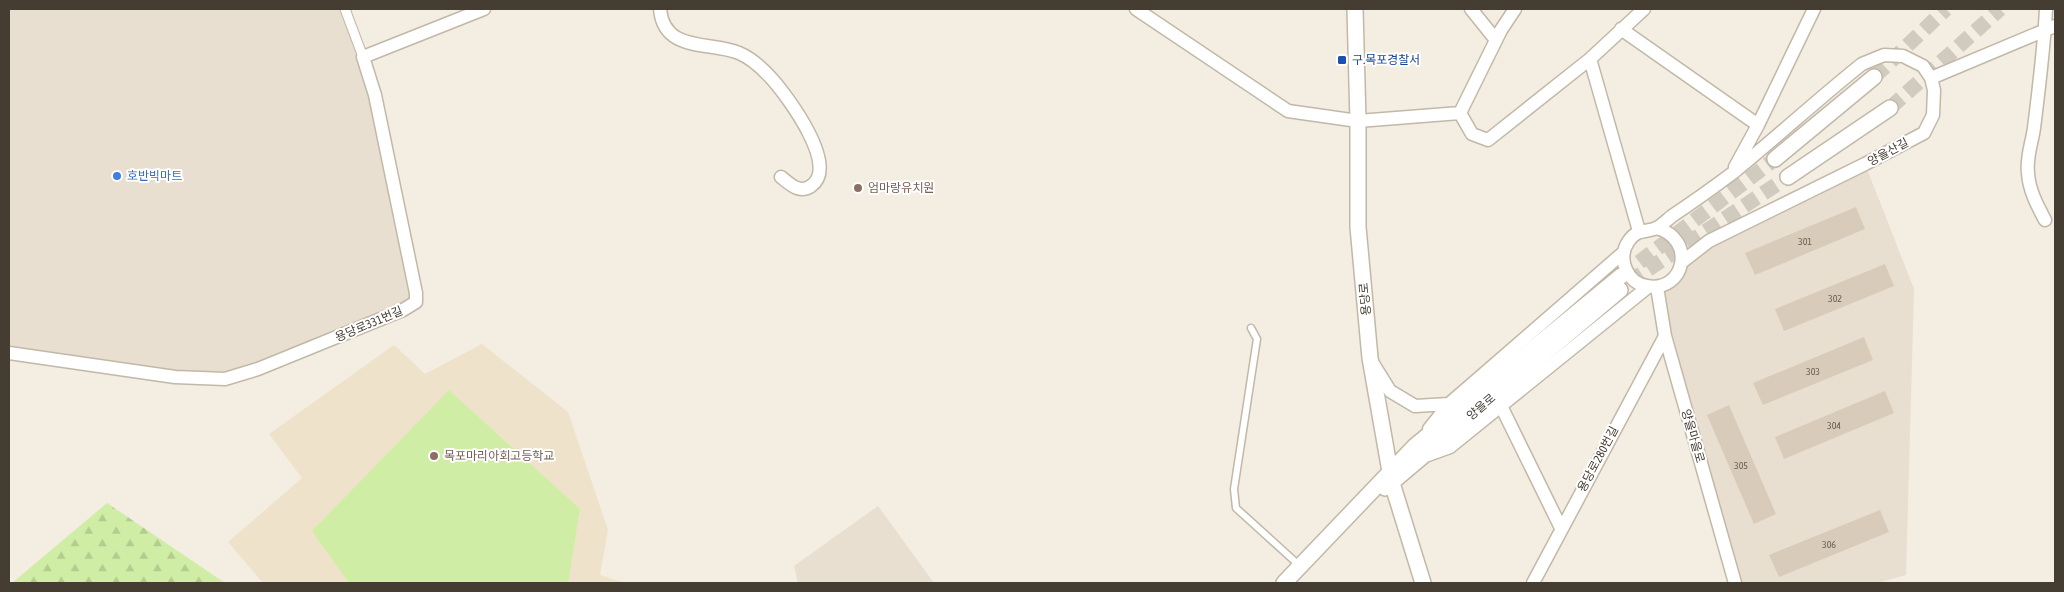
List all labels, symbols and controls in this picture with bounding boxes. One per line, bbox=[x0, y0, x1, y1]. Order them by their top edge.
place label: 구.목포경찰서 bbox=[1352, 53, 1420, 67]
marker: 구.목포경찰서 bbox=[1336, 54, 1348, 66]
street label: 양을산길 bbox=[1865, 135, 1911, 169]
place label: 호반빅마트 bbox=[127, 169, 182, 183]
marker: 호반빅마트 bbox=[111, 170, 123, 182]
place label: 엄마랑유치원 bbox=[868, 181, 934, 195]
marker: 엄마랑유치원 bbox=[852, 182, 864, 194]
house number: 301 bbox=[1798, 236, 1812, 247]
street label: 용당로 bbox=[1357, 282, 1373, 316]
house number: 302 bbox=[1828, 293, 1842, 304]
street label: 용당로331번길 bbox=[333, 303, 405, 345]
house number: 303 bbox=[1806, 366, 1820, 377]
street label: 양을로 bbox=[1464, 391, 1498, 423]
street label: 양을마을로 bbox=[1679, 408, 1707, 464]
house number: 304 bbox=[1827, 420, 1841, 431]
street label: 용당로280번길 bbox=[1575, 424, 1621, 494]
place label: 목포마리아회고등학교 bbox=[444, 449, 554, 463]
marker: 목포마리아회고등학교 bbox=[428, 450, 440, 462]
house number: 305 bbox=[1734, 460, 1748, 471]
house number: 306 bbox=[1822, 539, 1836, 550]

